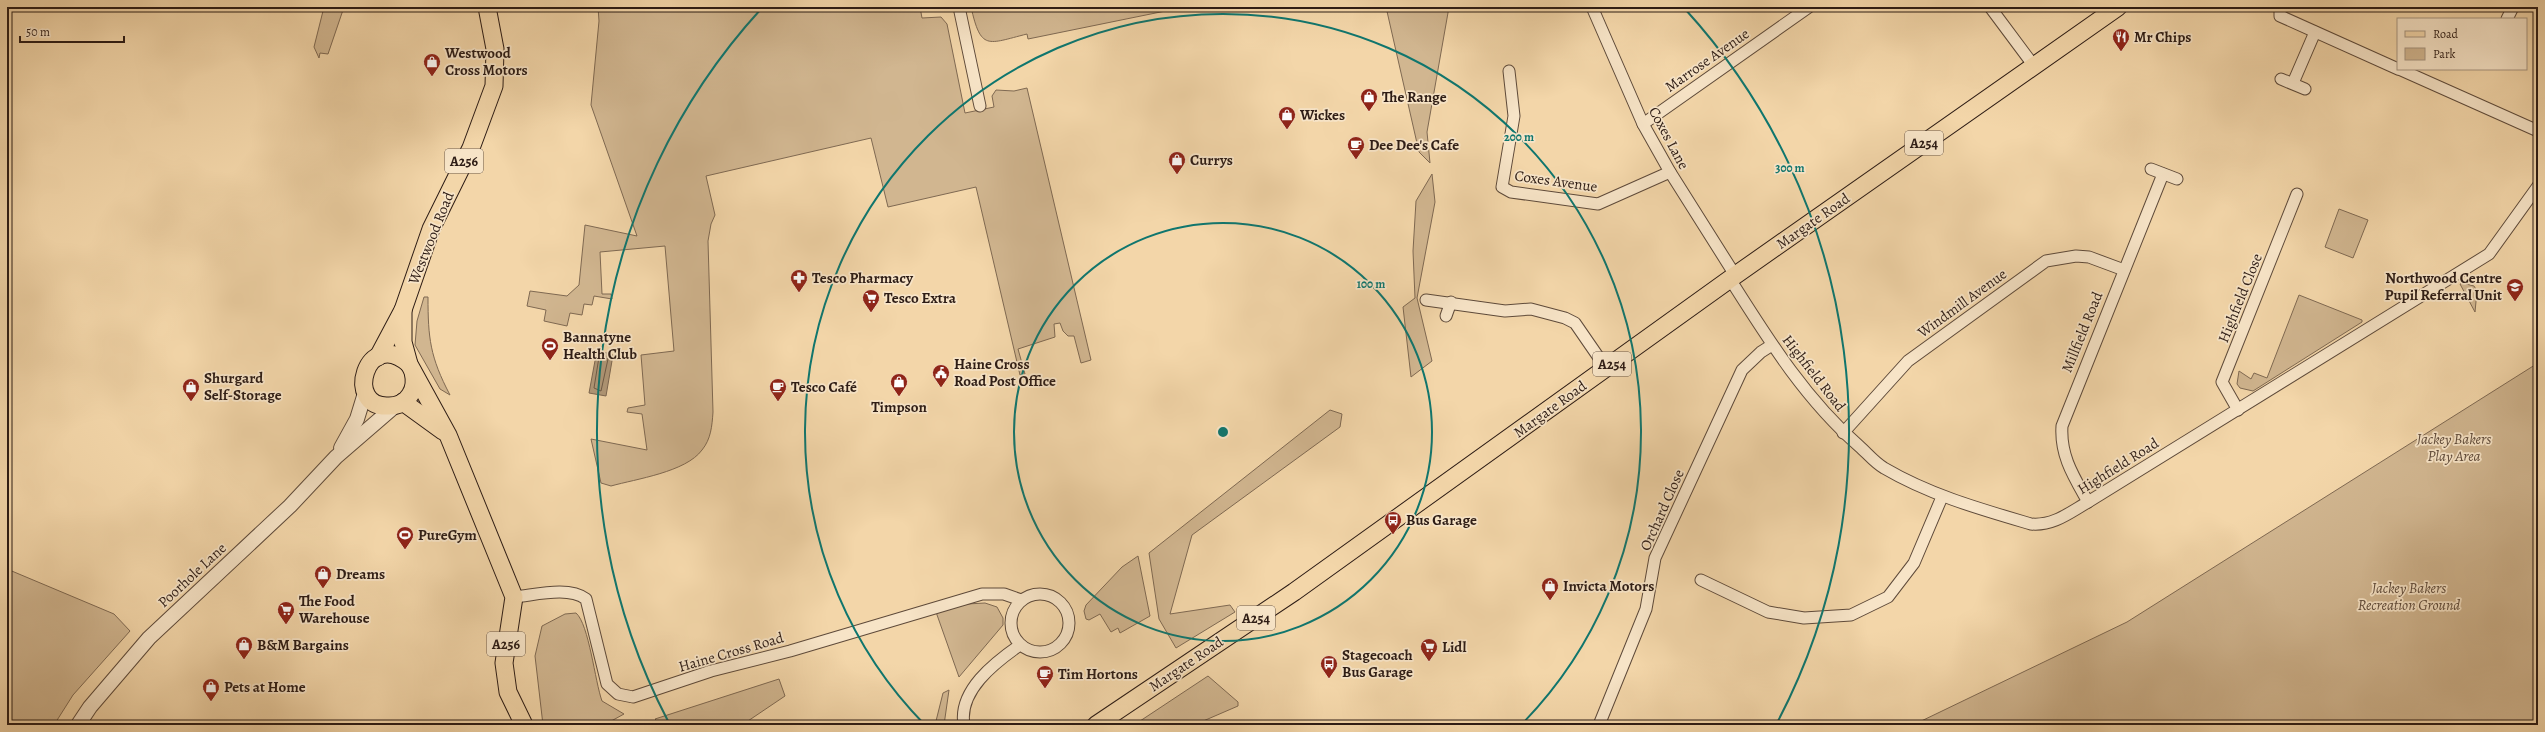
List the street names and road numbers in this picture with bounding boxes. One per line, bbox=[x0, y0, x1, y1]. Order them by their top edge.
street label: Marrose Avenue bbox=[1661, 23, 1753, 97]
street label: Coxes Lane bbox=[1644, 103, 1694, 173]
road number: A254 bbox=[1905, 131, 1943, 155]
road number: A256 bbox=[445, 149, 483, 173]
street label: Coxes Avenue bbox=[1513, 165, 1599, 197]
street label: Westwood Road bbox=[403, 188, 459, 288]
street label: Margate Road bbox=[1772, 188, 1855, 254]
street label: Highfield Close bbox=[2213, 250, 2267, 346]
street label: Windmill Avenue bbox=[1913, 264, 2011, 343]
street label: Millfield Road bbox=[2057, 288, 2108, 375]
street label: Highfield Road bbox=[1778, 330, 1851, 416]
road number: A254 bbox=[1593, 352, 1631, 376]
street label: Margate Road bbox=[1510, 375, 1591, 442]
street label: Highfield Road bbox=[2074, 433, 2163, 499]
street label: Orchard Close bbox=[1635, 466, 1689, 554]
street label: Poorhole Lane bbox=[153, 538, 231, 612]
road number: A254 bbox=[1237, 606, 1275, 630]
street label: Haine Cross Road bbox=[676, 627, 787, 677]
street label: Margate Road bbox=[1145, 631, 1228, 696]
road number: A256 bbox=[487, 632, 525, 656]

